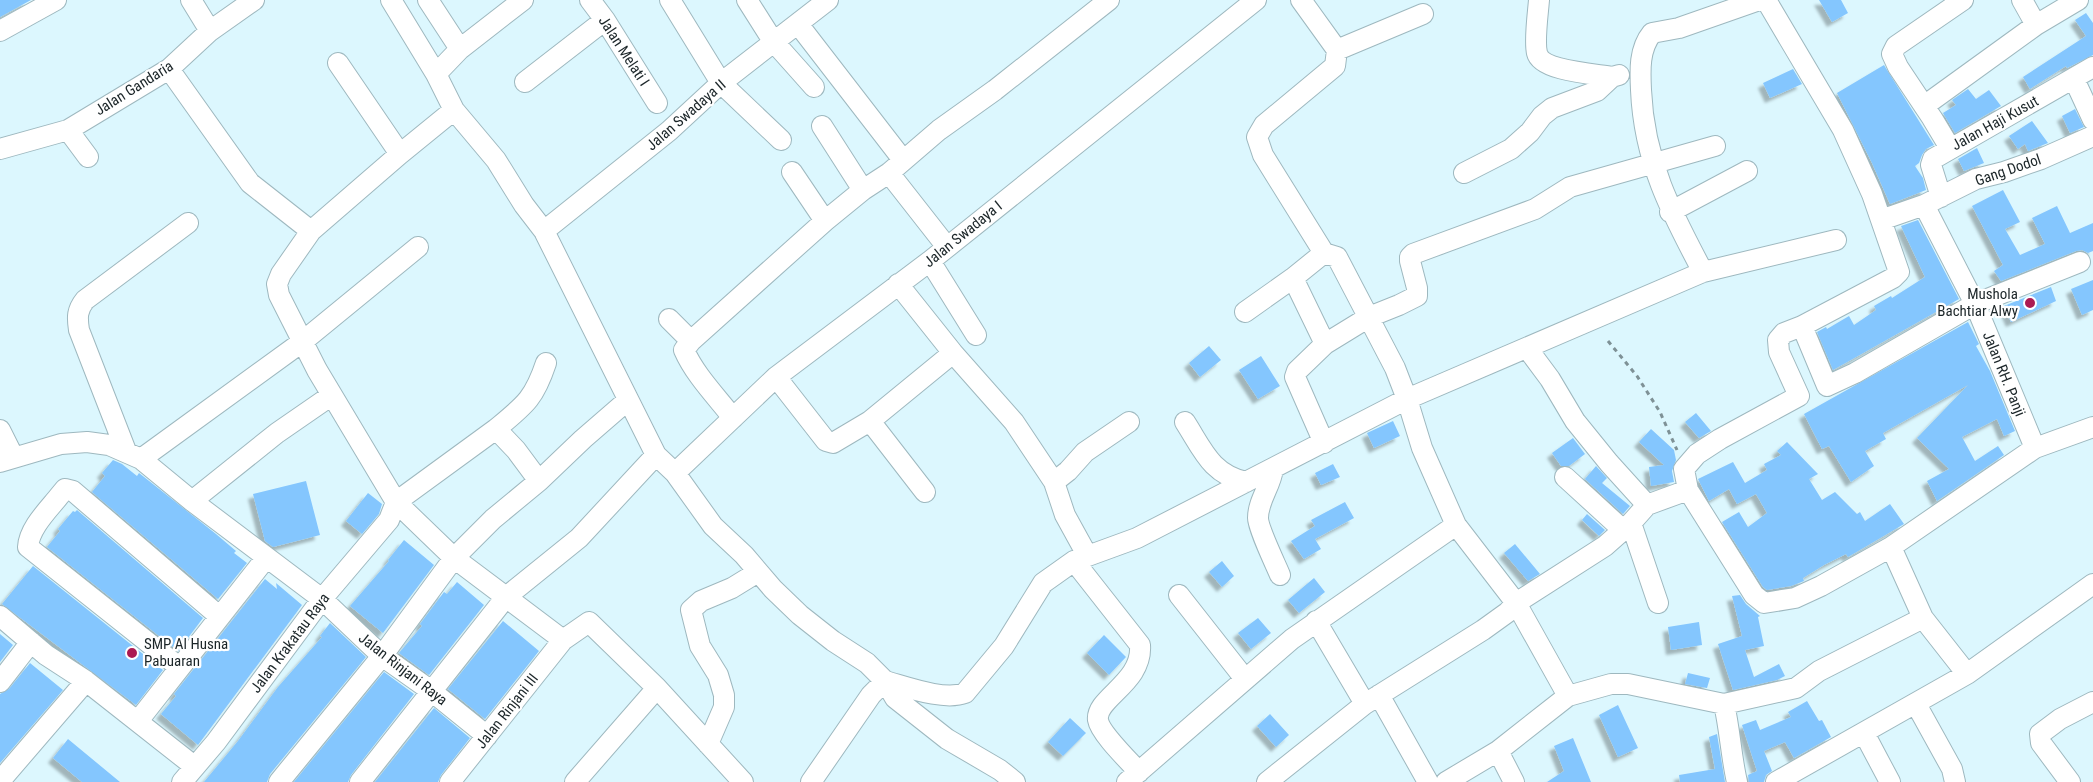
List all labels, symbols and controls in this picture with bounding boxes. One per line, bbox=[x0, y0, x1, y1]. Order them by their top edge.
street label: Jalan Melati I bbox=[595, 13, 653, 89]
street label: Jalan Gandaria bbox=[92, 57, 176, 119]
street label: Jalan Swadaya II bbox=[643, 76, 729, 154]
street label: Jalan Haji Kusut bbox=[1949, 92, 2041, 154]
street label: Gang Dodol bbox=[1973, 150, 2043, 190]
street label: Jalan Swadaya I bbox=[920, 197, 1006, 271]
place label: Mushola Bachtiar Alwy bbox=[1937, 285, 2018, 320]
marker: Mushola Bachtiar Alwy bbox=[2023, 296, 2037, 310]
street label: Jalan RH. Panji bbox=[1979, 329, 2029, 419]
street label: Jalan Krakatau Raya bbox=[247, 590, 333, 696]
street label: Jalan Rinjani Raya bbox=[355, 629, 451, 709]
place label: SMP Al Husna Pabuaran bbox=[144, 635, 228, 670]
marker: SMP Al Husna Pabuaran bbox=[125, 646, 139, 660]
street label: Jalan Rinjani III bbox=[472, 670, 542, 752]

